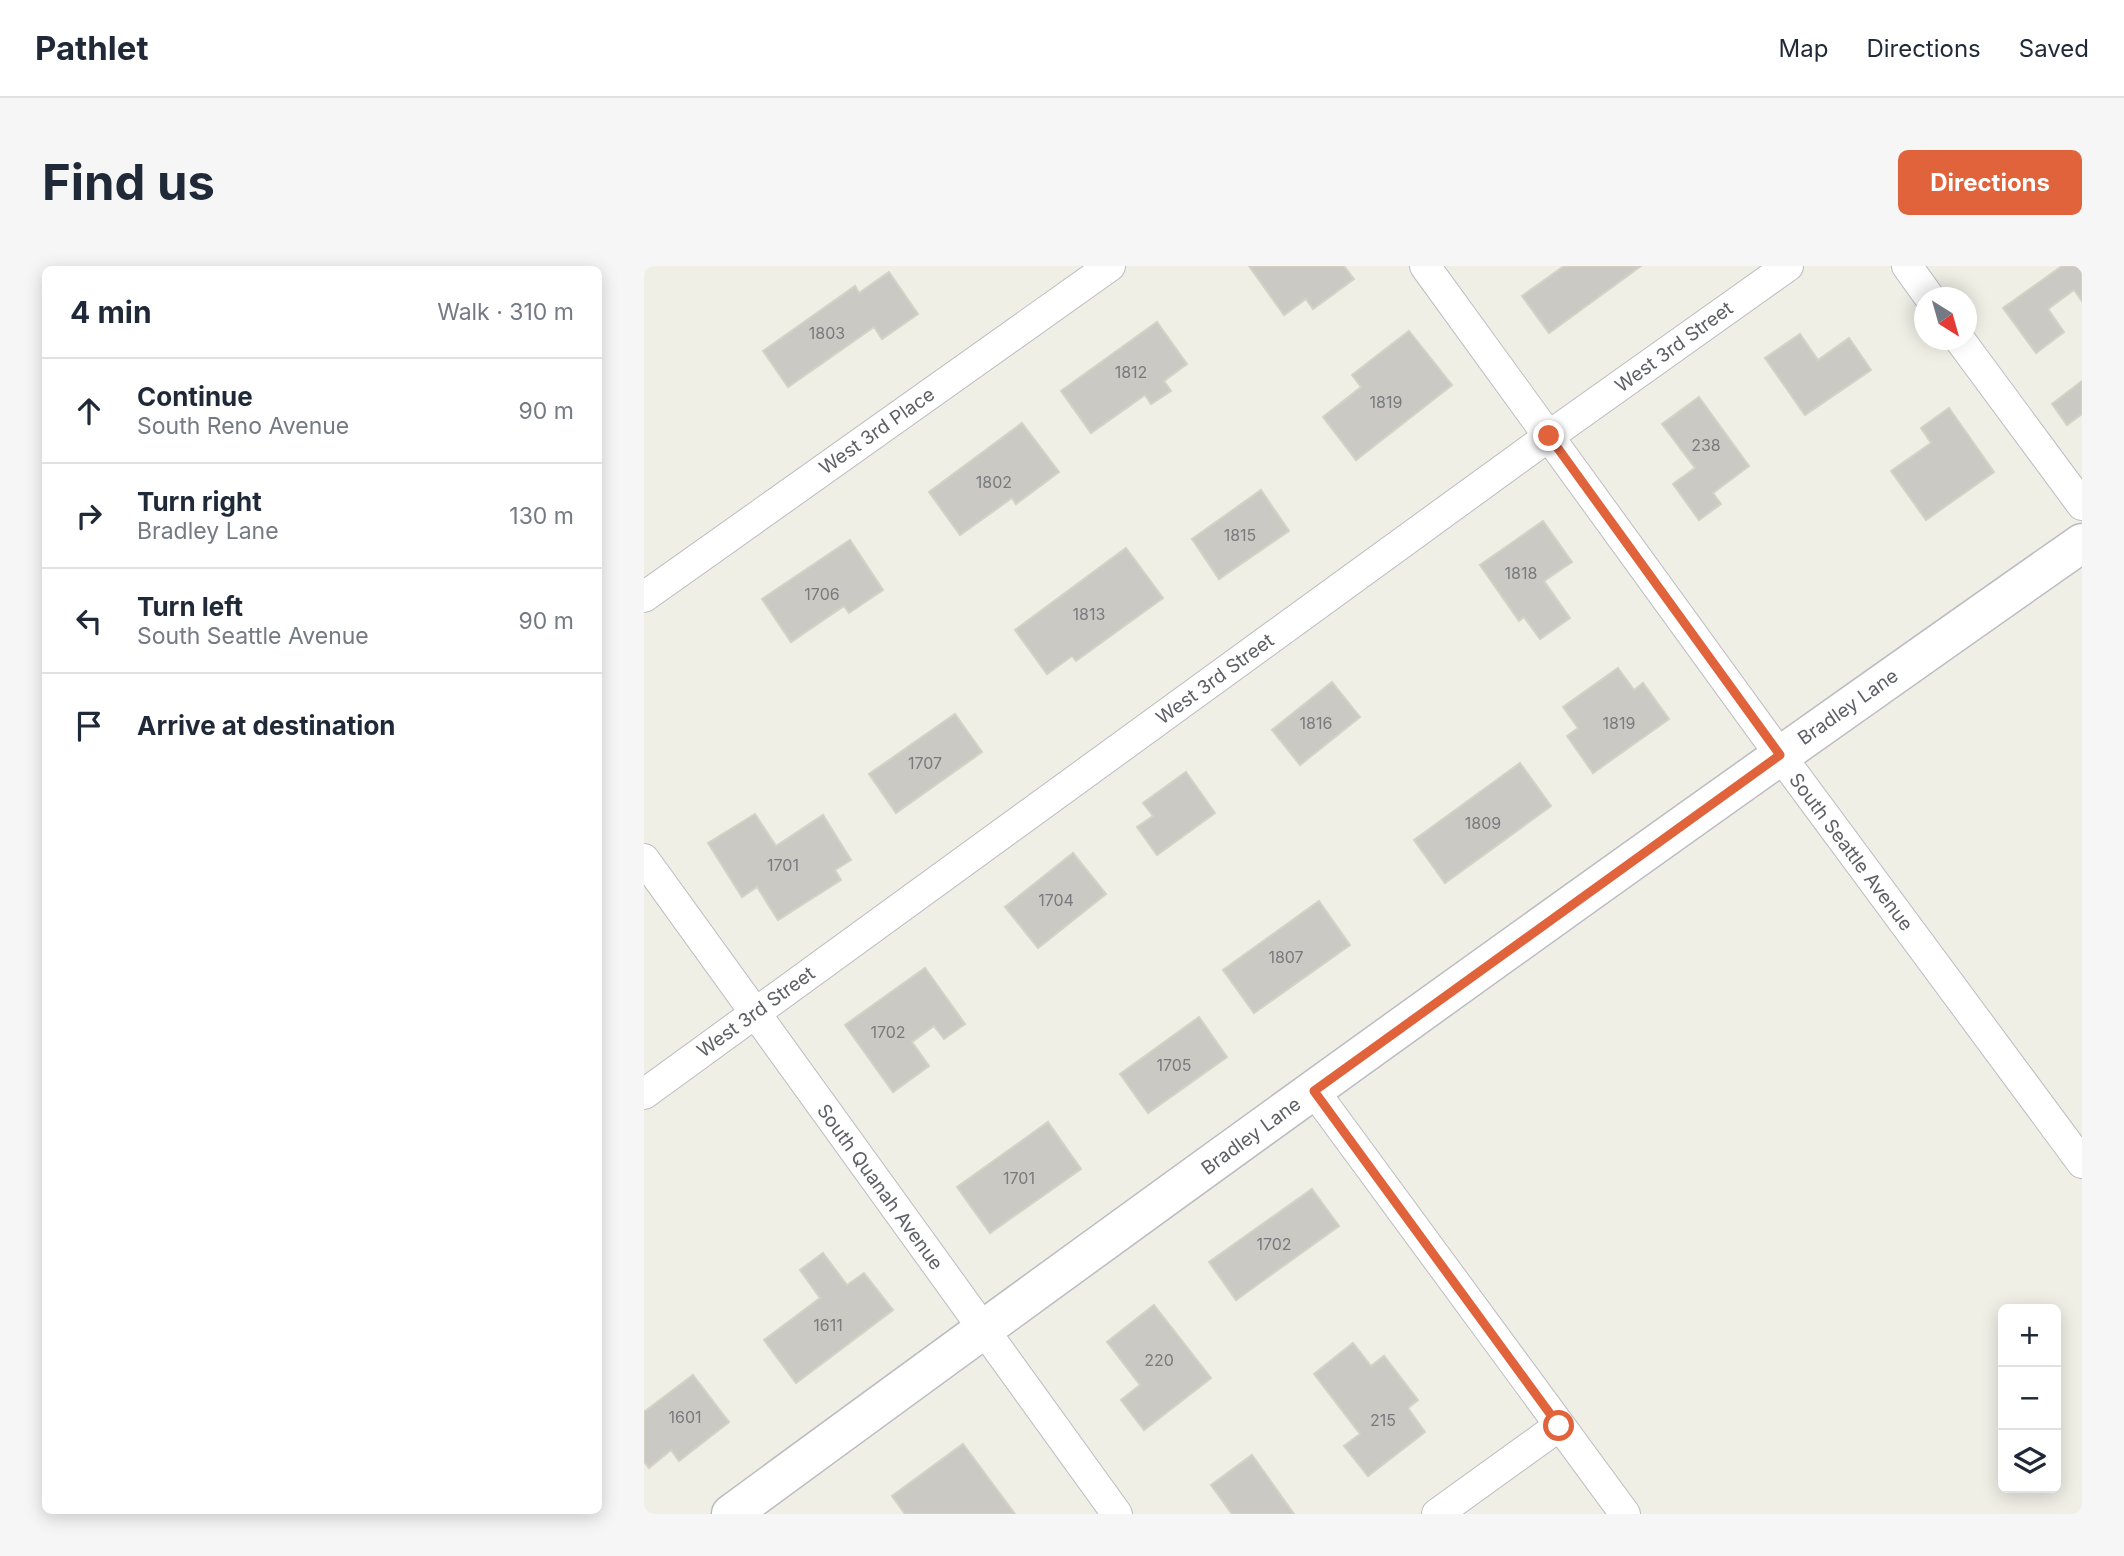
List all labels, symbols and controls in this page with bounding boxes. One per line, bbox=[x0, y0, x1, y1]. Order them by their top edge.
text: Pathlet bbox=[35, 28, 149, 68]
text: Map bbox=[1779, 34, 1828, 63]
text: Directions bbox=[1866, 34, 1981, 63]
text: Saved bbox=[2019, 34, 2089, 63]
button: Directions bbox=[1898, 150, 2082, 215]
text: Find us bbox=[42, 153, 215, 212]
north arrow bbox=[1914, 287, 1977, 350]
text: 4 min bbox=[70, 294, 152, 330]
street label: West 3rd Street bbox=[1611, 297, 1737, 397]
text: Walk · 310 m bbox=[437, 298, 574, 326]
house number: 1803 bbox=[809, 323, 845, 343]
house number: 1812 bbox=[1115, 362, 1147, 382]
text: Continue bbox=[137, 381, 253, 412]
street label: West 3rd Place bbox=[815, 383, 939, 479]
icon: ahead bbox=[70, 392, 108, 430]
house number: 1819 bbox=[1370, 392, 1402, 412]
text: 90 m bbox=[519, 397, 574, 425]
text: South Reno Avenue bbox=[137, 412, 349, 440]
route end bbox=[1533, 420, 1564, 451]
house number: 238 bbox=[1691, 435, 1721, 455]
house number: 1802 bbox=[976, 472, 1012, 492]
text: Turn right bbox=[137, 486, 262, 517]
icon: right bbox=[70, 497, 108, 535]
text: 130 m bbox=[509, 502, 574, 530]
text: Bradley Lane bbox=[137, 517, 279, 545]
house number: 1815 bbox=[1224, 525, 1256, 545]
house number: 1818 bbox=[1505, 563, 1537, 583]
house number: 1706 bbox=[804, 584, 840, 604]
text: Turn left bbox=[137, 591, 243, 622]
icon: left bbox=[70, 602, 108, 640]
house number: 1813 bbox=[1073, 604, 1105, 624]
text: 90 m bbox=[519, 607, 574, 635]
text: South Seattle Avenue bbox=[137, 622, 369, 650]
street label: West 3rd Street bbox=[1152, 629, 1278, 729]
street label: Bradley Lane bbox=[1794, 664, 1902, 750]
icon: arrive bbox=[70, 707, 108, 745]
text: Arrive at destination bbox=[137, 710, 396, 741]
house number: 1816 bbox=[1300, 713, 1332, 733]
house number: 1819 bbox=[1603, 713, 1635, 733]
house number: 1707 bbox=[908, 753, 942, 773]
street label: South Seattle Avenue bbox=[1784, 769, 1918, 935]
house number: 1809 bbox=[1465, 813, 1501, 833]
house number: 1701 bbox=[767, 855, 799, 875]
house number: 1704 bbox=[1038, 890, 1074, 910]
house number: 1807 bbox=[1268, 947, 1304, 967]
street label: West 3rd Street bbox=[693, 962, 819, 1062]
house number: 1702 bbox=[870, 1022, 906, 1042]
house number: 1705 bbox=[1156, 1055, 1192, 1075]
street label: Bradley Lane bbox=[1197, 1092, 1305, 1180]
street label: South Quanah Avenue bbox=[812, 1100, 948, 1274]
house number: 1701 bbox=[1003, 1168, 1035, 1188]
house number: 1702 bbox=[1256, 1234, 1292, 1254]
map controls bbox=[1998, 1304, 2061, 1493]
button: + bbox=[1998, 1304, 2061, 1367]
house number: 1611 bbox=[813, 1315, 843, 1335]
house number: 220 bbox=[1144, 1350, 1174, 1370]
button: − bbox=[1998, 1367, 2061, 1430]
house number: 1601 bbox=[668, 1407, 702, 1427]
house number: 215 bbox=[1370, 1410, 1396, 1430]
route start bbox=[1543, 1410, 1574, 1441]
button: layers bbox=[1998, 1430, 2061, 1493]

